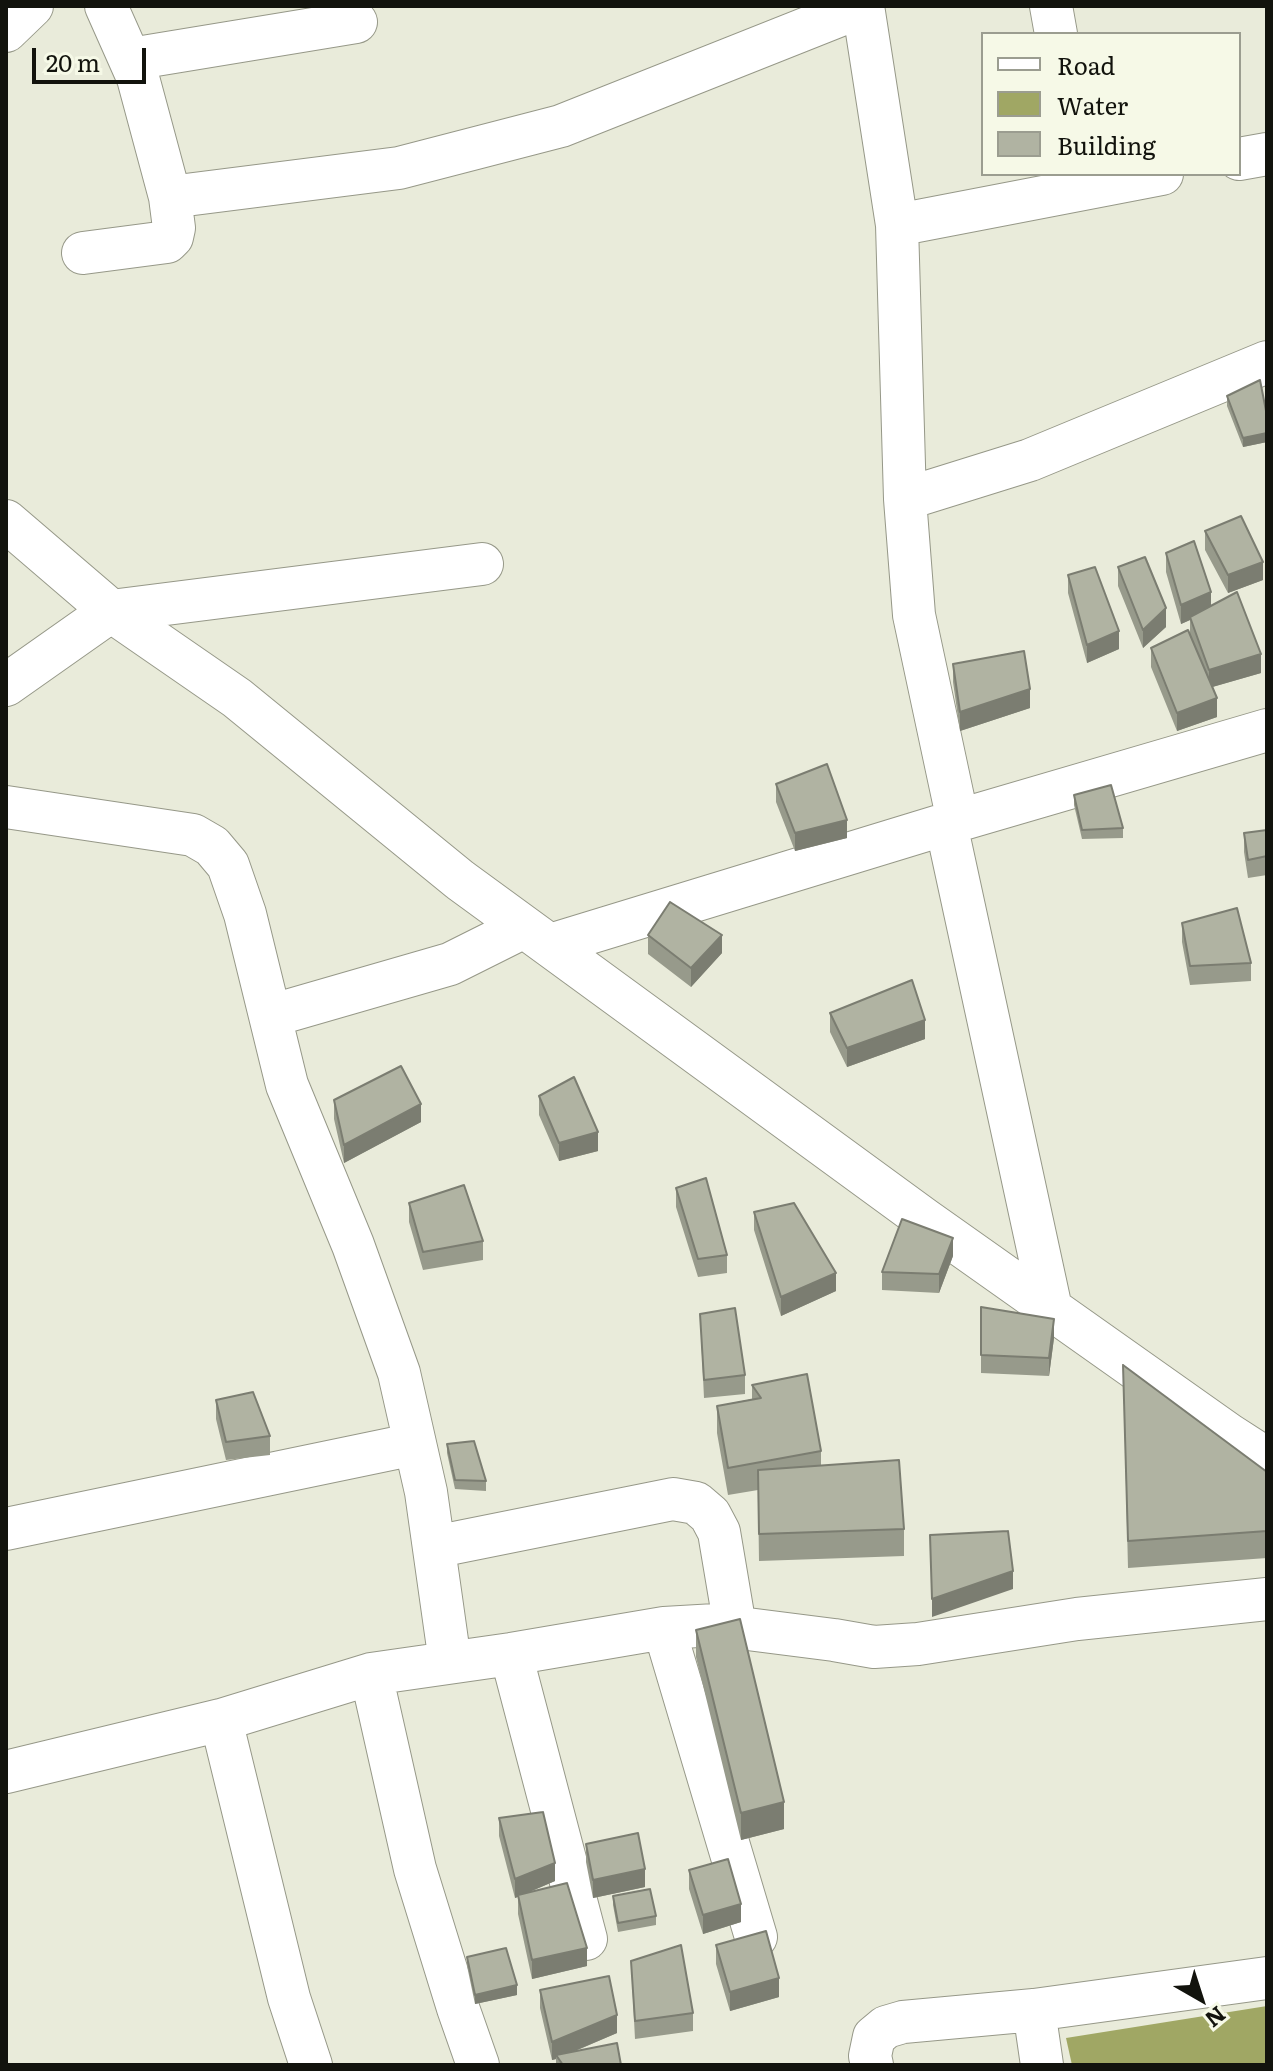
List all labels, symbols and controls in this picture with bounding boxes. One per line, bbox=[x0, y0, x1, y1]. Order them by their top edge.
scale bar bbox=[36, 32, 150, 82]
legend bbox=[981, 32, 1241, 176]
text: 20 m bbox=[46, 44, 100, 79]
text: Road bbox=[1057, 47, 1115, 82]
text: Water bbox=[1057, 87, 1128, 122]
text: Building bbox=[1057, 127, 1156, 162]
north arrow bbox=[1161, 1959, 1241, 2039]
text: N bbox=[1199, 1999, 1234, 2037]

